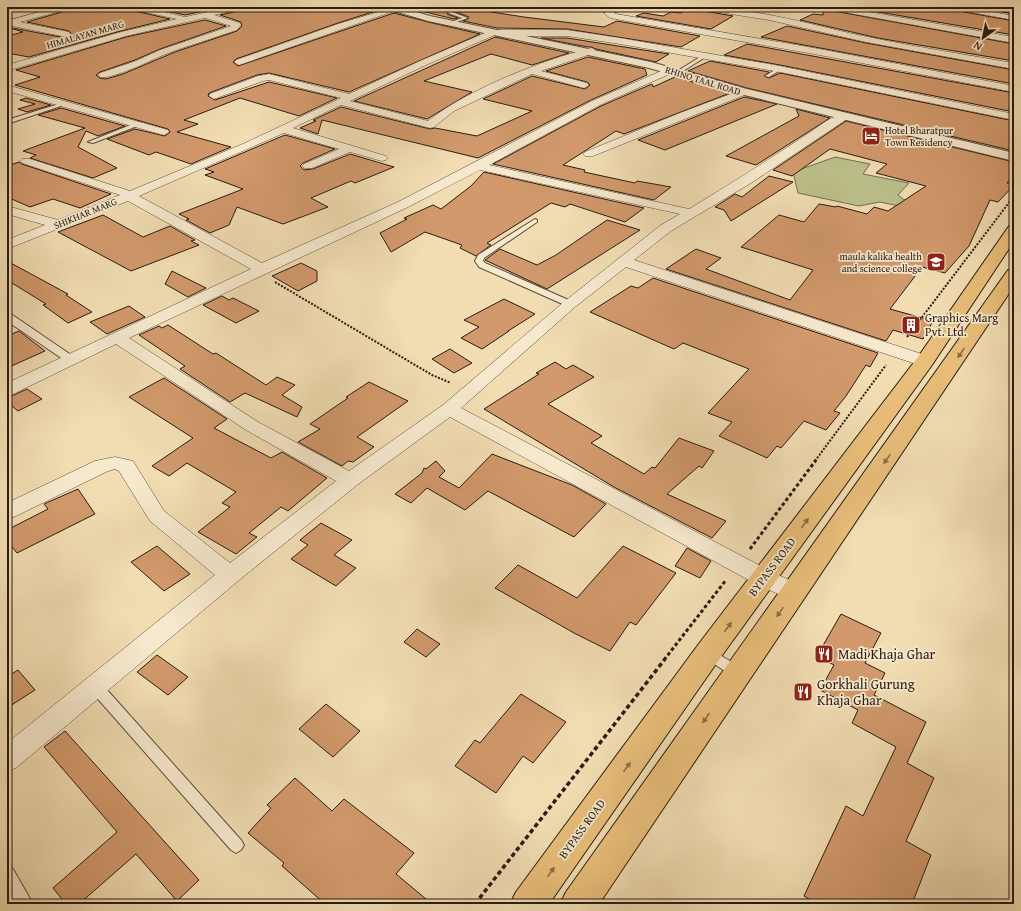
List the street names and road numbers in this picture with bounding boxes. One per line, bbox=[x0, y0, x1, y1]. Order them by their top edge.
street label: HIMALAYAN MARG bbox=[45, 16, 126, 53]
street label: RHINO TAAL ROAD bbox=[663, 62, 742, 99]
street label: SHIKHAR MARG bbox=[51, 194, 119, 233]
street label: BYPASS ROAD bbox=[744, 534, 799, 600]
street label: BYPASS ROAD bbox=[554, 795, 609, 862]

